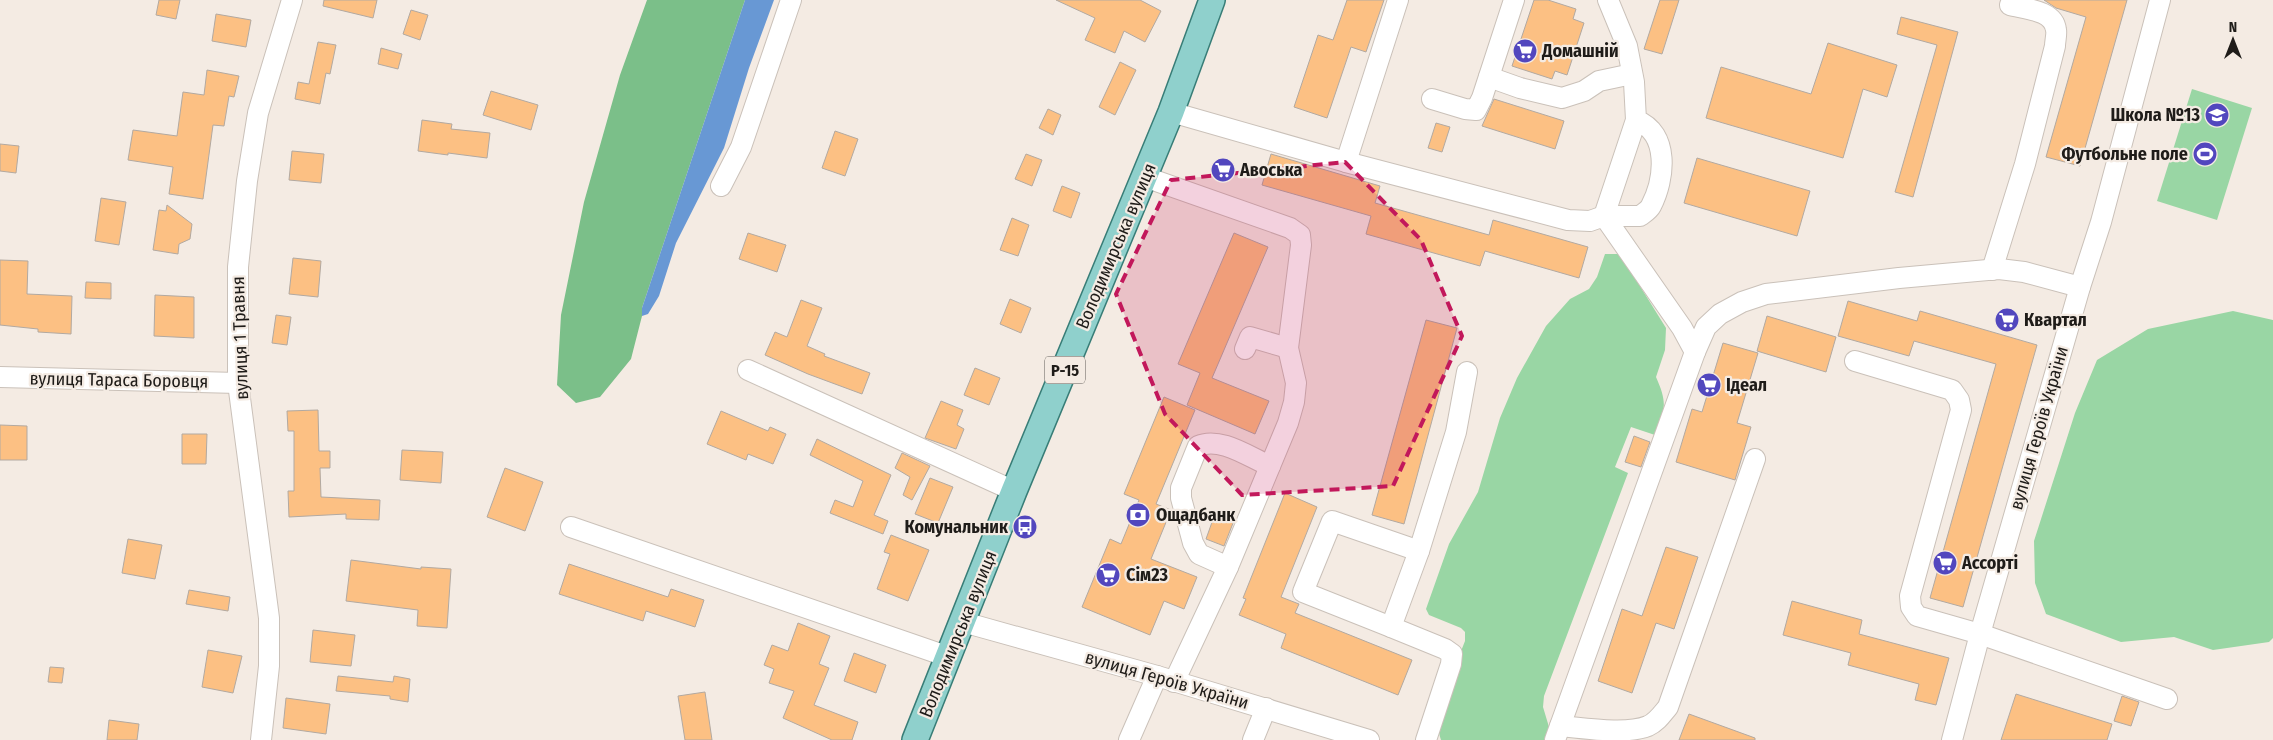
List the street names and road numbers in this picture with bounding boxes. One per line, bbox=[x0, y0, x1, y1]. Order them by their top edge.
street label: Володимирська вулиця bbox=[1071, 160, 1161, 332]
street label: вулиця 1 Травня bbox=[227, 276, 253, 400]
street label: вулиця Героїв України bbox=[2005, 344, 2073, 512]
road number: Р-15 bbox=[1045, 356, 1085, 384]
street label: вулиця Тараса Боровця bbox=[29, 367, 209, 393]
street label: Володимирська вулиця bbox=[914, 547, 1002, 721]
street label: вулиця Героїв України bbox=[1083, 646, 1251, 714]

